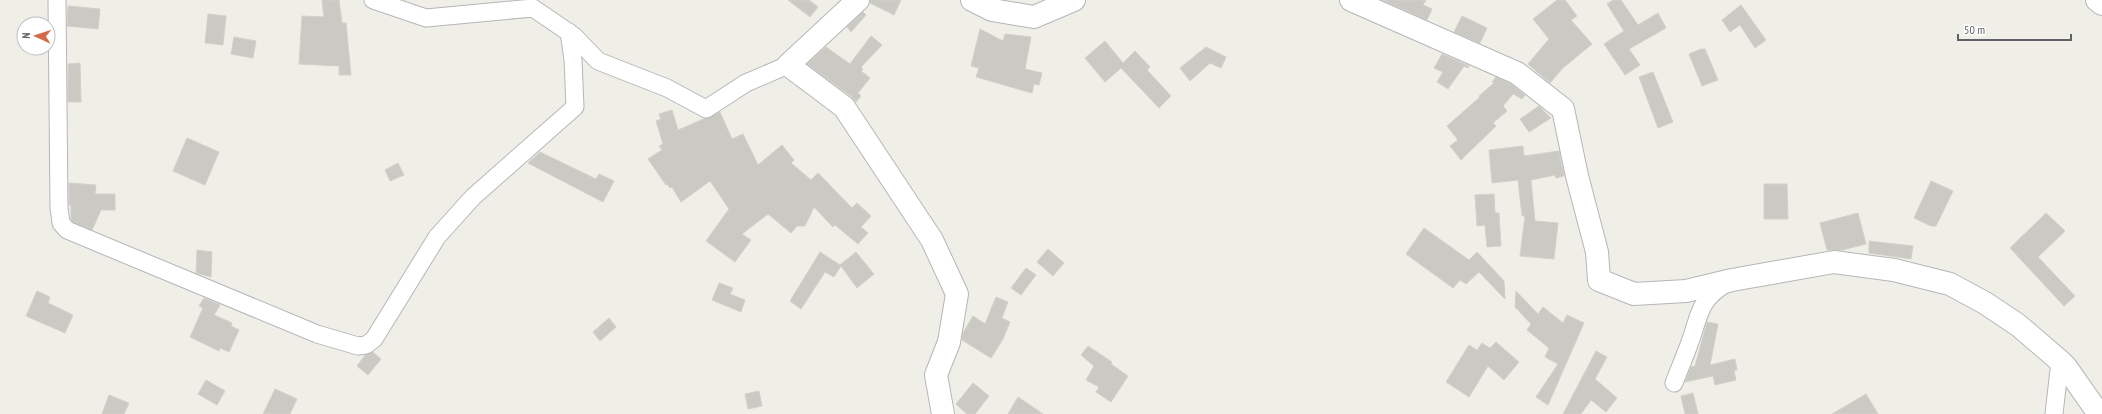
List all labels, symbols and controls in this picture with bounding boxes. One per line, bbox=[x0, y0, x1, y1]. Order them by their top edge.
north arrow bbox=[16, 16, 56, 56]
scale bar bbox=[1958, 16, 2071, 42]
text: 50 m bbox=[1964, 22, 1985, 37]
text: N bbox=[19, 32, 33, 39]

